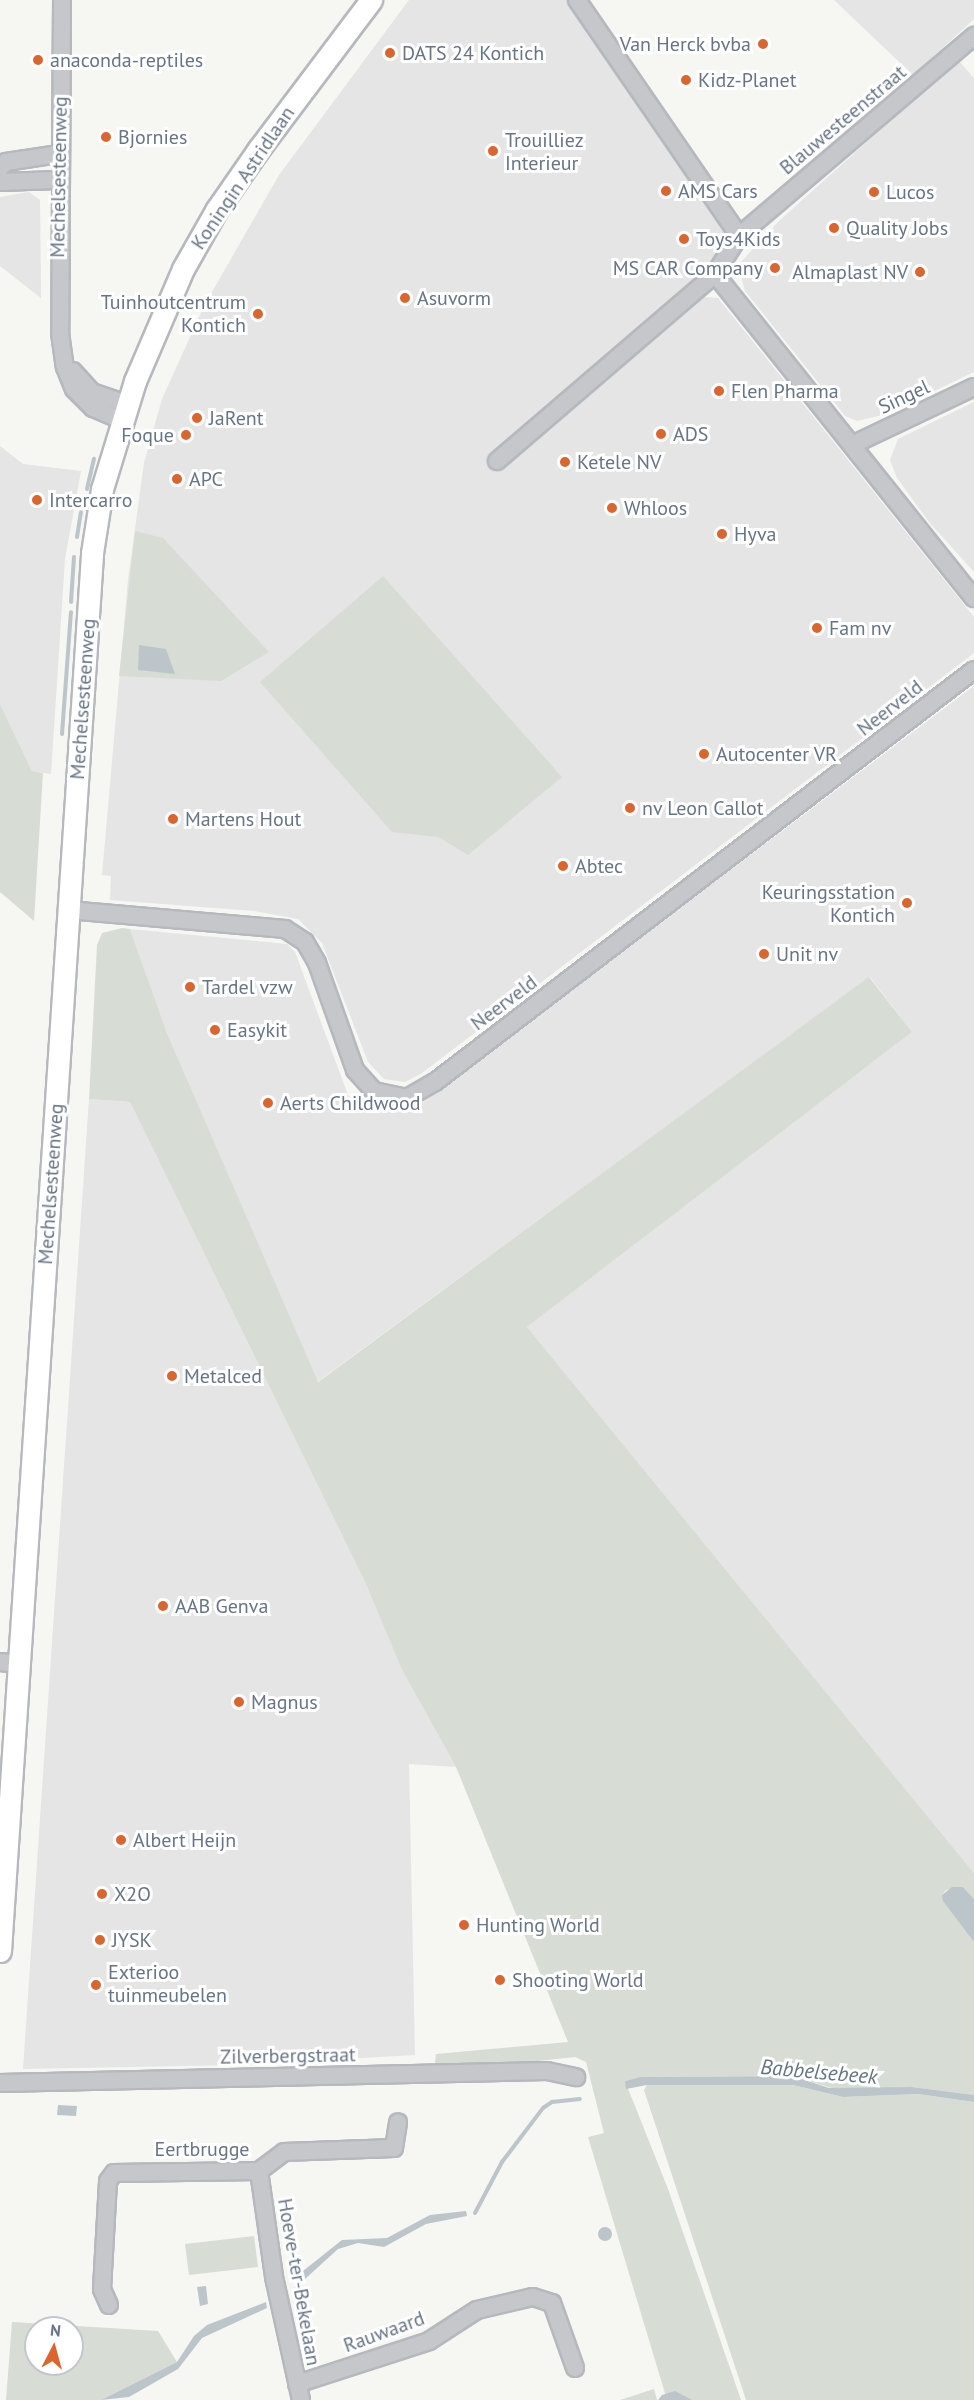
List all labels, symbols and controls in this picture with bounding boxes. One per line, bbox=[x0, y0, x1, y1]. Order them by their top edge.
place label: Van Herck bvba bbox=[619, 32, 751, 56]
marker: Van Herck bvba bbox=[756, 37, 770, 51]
place label: DATS 24 Kontich bbox=[402, 41, 544, 65]
marker: DATS 24 Kontich bbox=[383, 46, 397, 60]
place label: anaconda-reptiles bbox=[50, 48, 203, 72]
marker: anaconda-reptiles bbox=[31, 53, 45, 67]
street label: Blauwesteenstraat bbox=[775, 60, 911, 180]
place label: Kidz-Planet bbox=[698, 68, 796, 92]
marker: Kidz-Planet bbox=[679, 73, 693, 87]
street label: Mechelsesteenweg bbox=[46, 96, 72, 258]
street label: Koningin Astridlaan bbox=[186, 102, 300, 254]
place label: Bjornies bbox=[118, 125, 187, 149]
place label: Trouilliez Interieur bbox=[505, 128, 584, 175]
marker: Bjornies bbox=[99, 130, 113, 144]
marker: Trouilliez Interieur bbox=[486, 144, 500, 158]
place label: AMS Cars bbox=[678, 179, 758, 203]
place label: Lucos bbox=[886, 180, 934, 204]
marker: AMS Cars bbox=[659, 184, 673, 198]
marker: Lucos bbox=[867, 185, 881, 199]
place label: Quality Jobs bbox=[846, 216, 949, 240]
marker: Quality Jobs bbox=[827, 221, 841, 235]
place label: Toys4Kids bbox=[696, 227, 780, 251]
marker: Toys4Kids bbox=[677, 232, 691, 246]
place label: MS CAR Company bbox=[613, 256, 763, 280]
place label: Almaplast NV bbox=[792, 260, 908, 284]
marker: MS CAR Company bbox=[768, 261, 782, 275]
marker: Almaplast NV bbox=[913, 265, 927, 279]
place label: Asuvorm bbox=[417, 286, 491, 310]
place label: Tuinhoutcentrum Kontich bbox=[101, 290, 246, 337]
marker: Asuvorm bbox=[398, 291, 412, 305]
marker: Tuinhoutcentrum Kontich bbox=[251, 307, 265, 321]
street label: Singel bbox=[875, 375, 933, 419]
place label: Flen Pharma bbox=[731, 379, 839, 403]
marker: Flen Pharma bbox=[712, 384, 726, 398]
place label: JaRent bbox=[209, 406, 264, 430]
marker: JaRent bbox=[190, 411, 204, 425]
place label: ADS bbox=[673, 422, 708, 446]
place label: Foque bbox=[121, 423, 174, 447]
marker: ADS bbox=[654, 427, 668, 441]
marker: Foque bbox=[179, 428, 193, 442]
place label: Ketele NV bbox=[577, 450, 661, 474]
marker: Ketele NV bbox=[558, 455, 572, 469]
place label: APC bbox=[189, 467, 223, 491]
marker: APC bbox=[170, 472, 184, 486]
place label: Intercarro bbox=[49, 488, 133, 512]
marker: Intercarro bbox=[30, 493, 44, 507]
place label: Whloos bbox=[624, 496, 687, 520]
marker: Whloos bbox=[605, 501, 619, 515]
place label: Hyva bbox=[734, 522, 776, 546]
marker: Hyva bbox=[715, 527, 729, 541]
place label: Fam nv bbox=[829, 616, 891, 640]
street label: Mechelsesteenweg bbox=[65, 618, 101, 780]
marker: Fam nv bbox=[810, 621, 824, 635]
street label: Neerveld bbox=[852, 675, 928, 741]
place label: Autocenter VR bbox=[716, 742, 838, 766]
marker: Autocenter VR bbox=[697, 747, 711, 761]
place label: nv Leon Callot bbox=[642, 796, 764, 820]
marker: nv Leon Callot bbox=[623, 801, 637, 815]
place label: Martens Hout bbox=[185, 807, 301, 831]
marker: Martens Hout bbox=[166, 812, 180, 826]
place label: Abtec bbox=[575, 854, 623, 878]
marker: Abtec bbox=[556, 859, 570, 873]
place label: Keuringsstation Kontich bbox=[762, 880, 895, 927]
marker: Keuringsstation Kontich bbox=[900, 896, 914, 910]
place label: Unit nv bbox=[776, 942, 838, 966]
marker: Unit nv bbox=[757, 947, 771, 961]
street label: Neerveld bbox=[466, 970, 542, 1036]
place label: Tardel vzw bbox=[202, 975, 293, 999]
marker: Tardel vzw bbox=[183, 980, 197, 994]
place label: Easykit bbox=[227, 1018, 287, 1042]
marker: Easykit bbox=[208, 1023, 222, 1037]
place label: Aerts Childwood bbox=[280, 1091, 421, 1115]
marker: Aerts Childwood bbox=[261, 1096, 275, 1110]
street label: Mechelsesteenweg bbox=[33, 1103, 69, 1265]
place label: Metalced bbox=[184, 1364, 262, 1388]
marker: Metalced bbox=[165, 1369, 179, 1383]
place label: AAB Genva bbox=[175, 1594, 268, 1618]
marker: AAB Genva bbox=[156, 1599, 170, 1613]
place label: Magnus bbox=[251, 1690, 318, 1714]
marker: Magnus bbox=[232, 1695, 246, 1709]
place label: Albert Heijn bbox=[133, 1828, 236, 1852]
marker: Albert Heijn bbox=[114, 1833, 128, 1847]
place label: X2O bbox=[114, 1882, 151, 1906]
marker: X2O bbox=[95, 1887, 109, 1901]
place label: Hunting World bbox=[476, 1913, 600, 1937]
marker: Hunting World bbox=[457, 1918, 471, 1932]
place label: JYSK bbox=[112, 1928, 152, 1952]
marker: JYSK bbox=[93, 1933, 107, 1947]
place label: Exterioo tuinmeubelen bbox=[108, 1961, 227, 2008]
place label: Shooting World bbox=[512, 1968, 644, 1992]
marker: Shooting World bbox=[493, 1973, 507, 1987]
marker: Exterioo tuinmeubelen bbox=[89, 1978, 103, 1992]
street label: Zilverbergstraat bbox=[220, 2043, 356, 2069]
water label: Babbelsebeek bbox=[760, 2054, 878, 2090]
street label: Eertbrugge bbox=[154, 2137, 250, 2161]
street label: Hoeve-ter-Bekelaan bbox=[272, 2197, 326, 2367]
street label: Rauwaard bbox=[340, 2306, 428, 2358]
north arrow bbox=[24, 2316, 84, 2376]
text: N bbox=[49, 2320, 62, 2341]

